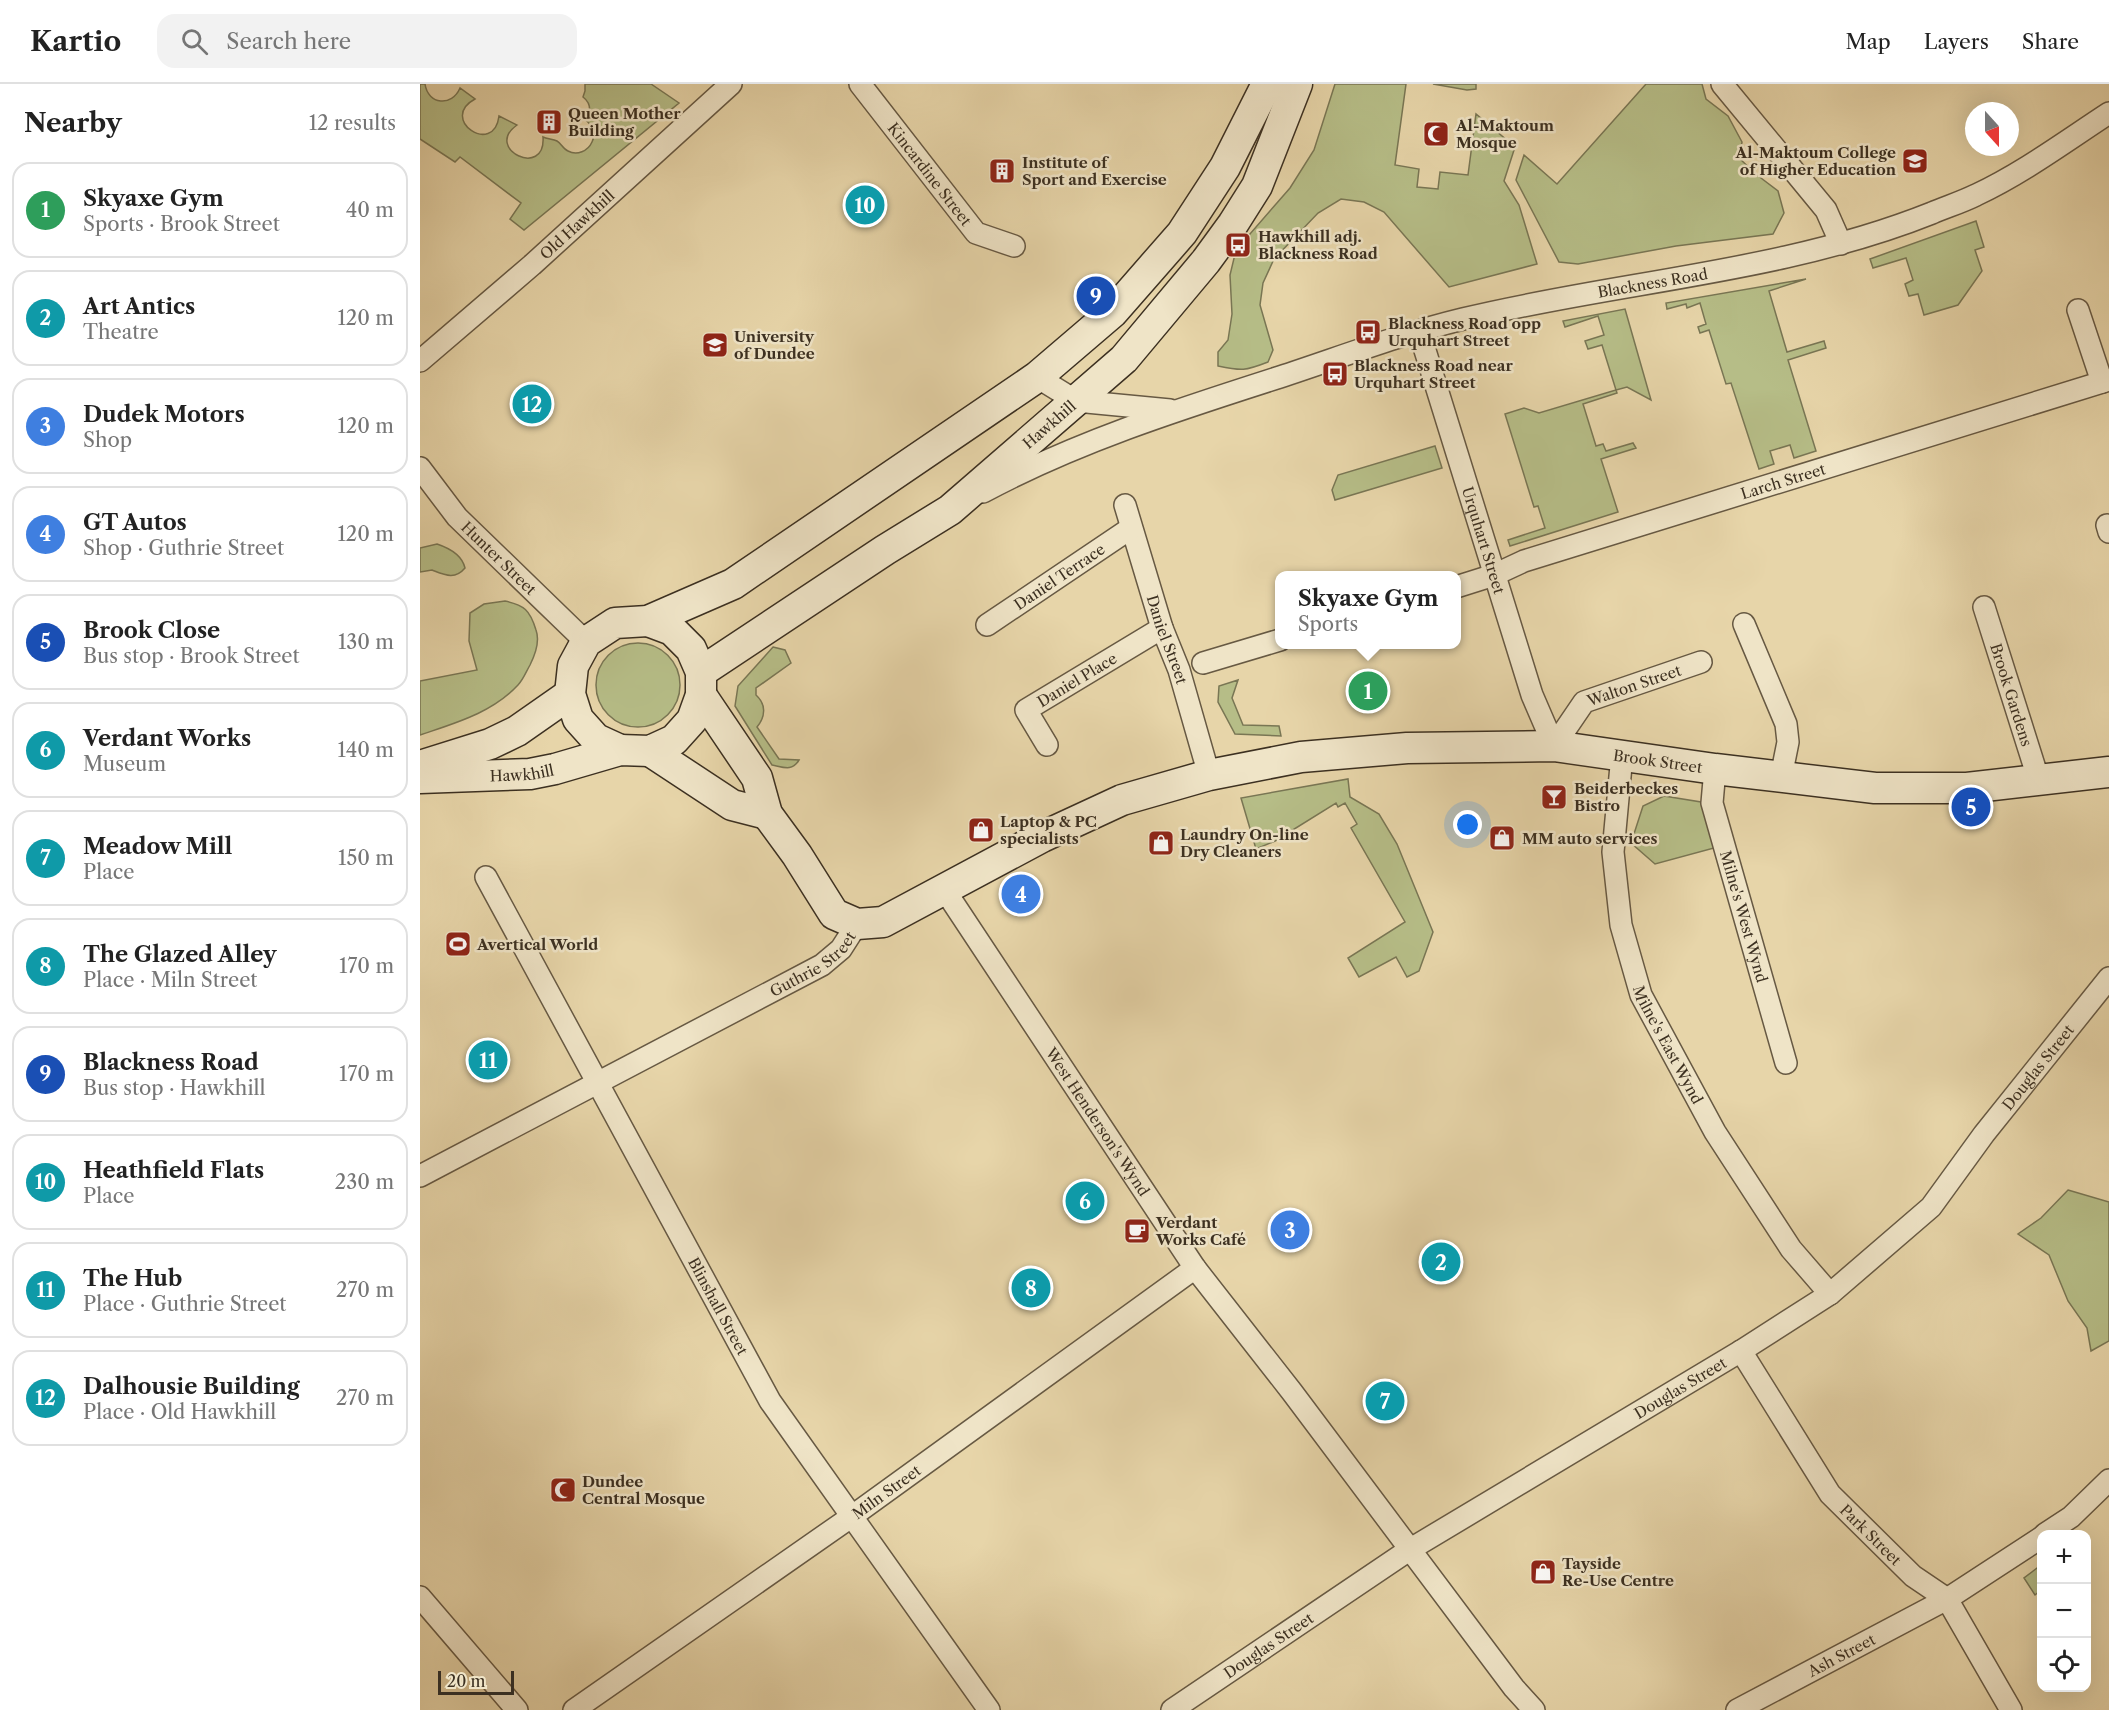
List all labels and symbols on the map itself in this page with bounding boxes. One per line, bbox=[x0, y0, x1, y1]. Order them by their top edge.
north arrow bbox=[1965, 102, 2019, 156]
place label: Queen Mother Building bbox=[568, 104, 681, 140]
building icon: Queen Mother Building bbox=[534, 107, 564, 137]
place label: Al-Maktoum Mosque bbox=[1455, 116, 1554, 152]
street label: Kincardine Street bbox=[884, 119, 977, 230]
mosque icon: Al-Maktoum Mosque bbox=[1421, 119, 1451, 149]
place label: Al-Maktoum College of Higher Education bbox=[1735, 143, 1897, 179]
school or university icon: Al-Maktoum College of Higher Education bbox=[1900, 146, 1930, 176]
place label: Institute of Sport and Exercise bbox=[1022, 153, 1167, 189]
building icon: Institute of Sport and Exercise bbox=[987, 156, 1017, 186]
pin: 10 bbox=[846, 182, 884, 228]
street label: Old Hawkhill bbox=[536, 185, 618, 263]
place label: Hawkhill adj. Blackness Road bbox=[1258, 227, 1378, 263]
bus stop icon: Hawkhill adj. Blackness Road bbox=[1223, 230, 1253, 260]
street label: Blackness Road bbox=[1596, 264, 1709, 301]
pin: 9 bbox=[1076, 274, 1116, 318]
place label: Blackness Road opp Urquhart Street bbox=[1388, 314, 1541, 350]
bus stop icon: Blackness Road opp Urquhart Street bbox=[1353, 317, 1383, 347]
place label: University of Dundee bbox=[734, 327, 815, 363]
school or university icon: University of Dundee bbox=[700, 330, 730, 360]
place label: Blackness Road near Urquhart Street bbox=[1354, 356, 1513, 392]
bus stop icon: Blackness Road near Urquhart Street bbox=[1320, 359, 1350, 389]
pin: 12 bbox=[512, 382, 552, 426]
street label: Hawkhill bbox=[1018, 396, 1080, 452]
street label: Larch Street bbox=[1738, 459, 1828, 503]
street label: Urquhart Street bbox=[1458, 484, 1510, 597]
street label: Hunter Street bbox=[457, 517, 541, 599]
street label: Daniel Terrace bbox=[1010, 539, 1108, 614]
street label: Daniel Street bbox=[1143, 593, 1192, 687]
street label: Brook Gardens bbox=[1987, 641, 2037, 749]
street label: Daniel Place bbox=[1033, 648, 1120, 711]
street label: Walton Street bbox=[1584, 660, 1684, 710]
pin: 1 bbox=[1348, 668, 1388, 714]
street label: Brook Street bbox=[1612, 745, 1704, 777]
street label: Hawkhill bbox=[490, 760, 556, 785]
place label: Beiderbeckes Bistro bbox=[1574, 779, 1678, 815]
bar icon: Beiderbeckes Bistro bbox=[1539, 782, 1569, 812]
pin: 5 bbox=[1952, 784, 1990, 830]
your location bbox=[1453, 810, 1482, 839]
place label: Laptop & PC specialists bbox=[1000, 812, 1097, 848]
shop icon: Laptop & PC specialists bbox=[966, 815, 996, 845]
shop icon: MM auto services bbox=[1487, 823, 1517, 853]
place label: Laundry On-line Dry Cleaners bbox=[1180, 825, 1309, 861]
shop icon: Laundry On-line Dry Cleaners bbox=[1146, 828, 1176, 858]
place label: MM auto services bbox=[1522, 829, 1658, 848]
street label: Milne's West Wynd bbox=[1716, 848, 1772, 984]
pin: 4 bbox=[1002, 872, 1040, 916]
street label: Guthrie Street bbox=[766, 927, 860, 1000]
sports icon: Avertical World bbox=[443, 929, 473, 959]
place label: Avertical World bbox=[476, 935, 598, 954]
street label: Milne's East Wynd bbox=[1629, 983, 1707, 1107]
street label: Douglas Street bbox=[1998, 1020, 2078, 1114]
pin: 11 bbox=[468, 1038, 508, 1082]
street label: West Henderson's Wynd bbox=[1042, 1043, 1154, 1199]
pin: 6 bbox=[1066, 1178, 1104, 1224]
pin: 3 bbox=[1270, 1208, 1310, 1252]
place label: Verdant Works Café bbox=[1155, 1213, 1246, 1249]
cafe icon: Verdant Works Café bbox=[1122, 1216, 1152, 1246]
pin: 2 bbox=[1422, 1240, 1460, 1284]
street label: Blinshall Street bbox=[684, 1254, 753, 1359]
pin: 8 bbox=[1012, 1266, 1050, 1310]
street label: Douglas Street bbox=[1631, 1352, 1730, 1422]
pin: 7 bbox=[1366, 1378, 1404, 1424]
street label: Miln Street bbox=[848, 1460, 925, 1523]
place label: Dundee Central Mosque bbox=[582, 1472, 705, 1508]
mosque icon: Dundee Central Mosque bbox=[548, 1475, 578, 1505]
street label: Park Street bbox=[1836, 1500, 1906, 1569]
place label: Tayside Re-Use Centre bbox=[1562, 1554, 1674, 1590]
shop icon: Tayside Re-Use Centre bbox=[1528, 1557, 1558, 1587]
street label: Douglas Street bbox=[1220, 1608, 1317, 1682]
street label: Ash Street bbox=[1803, 1629, 1879, 1681]
scale bar bbox=[438, 1668, 514, 1696]

